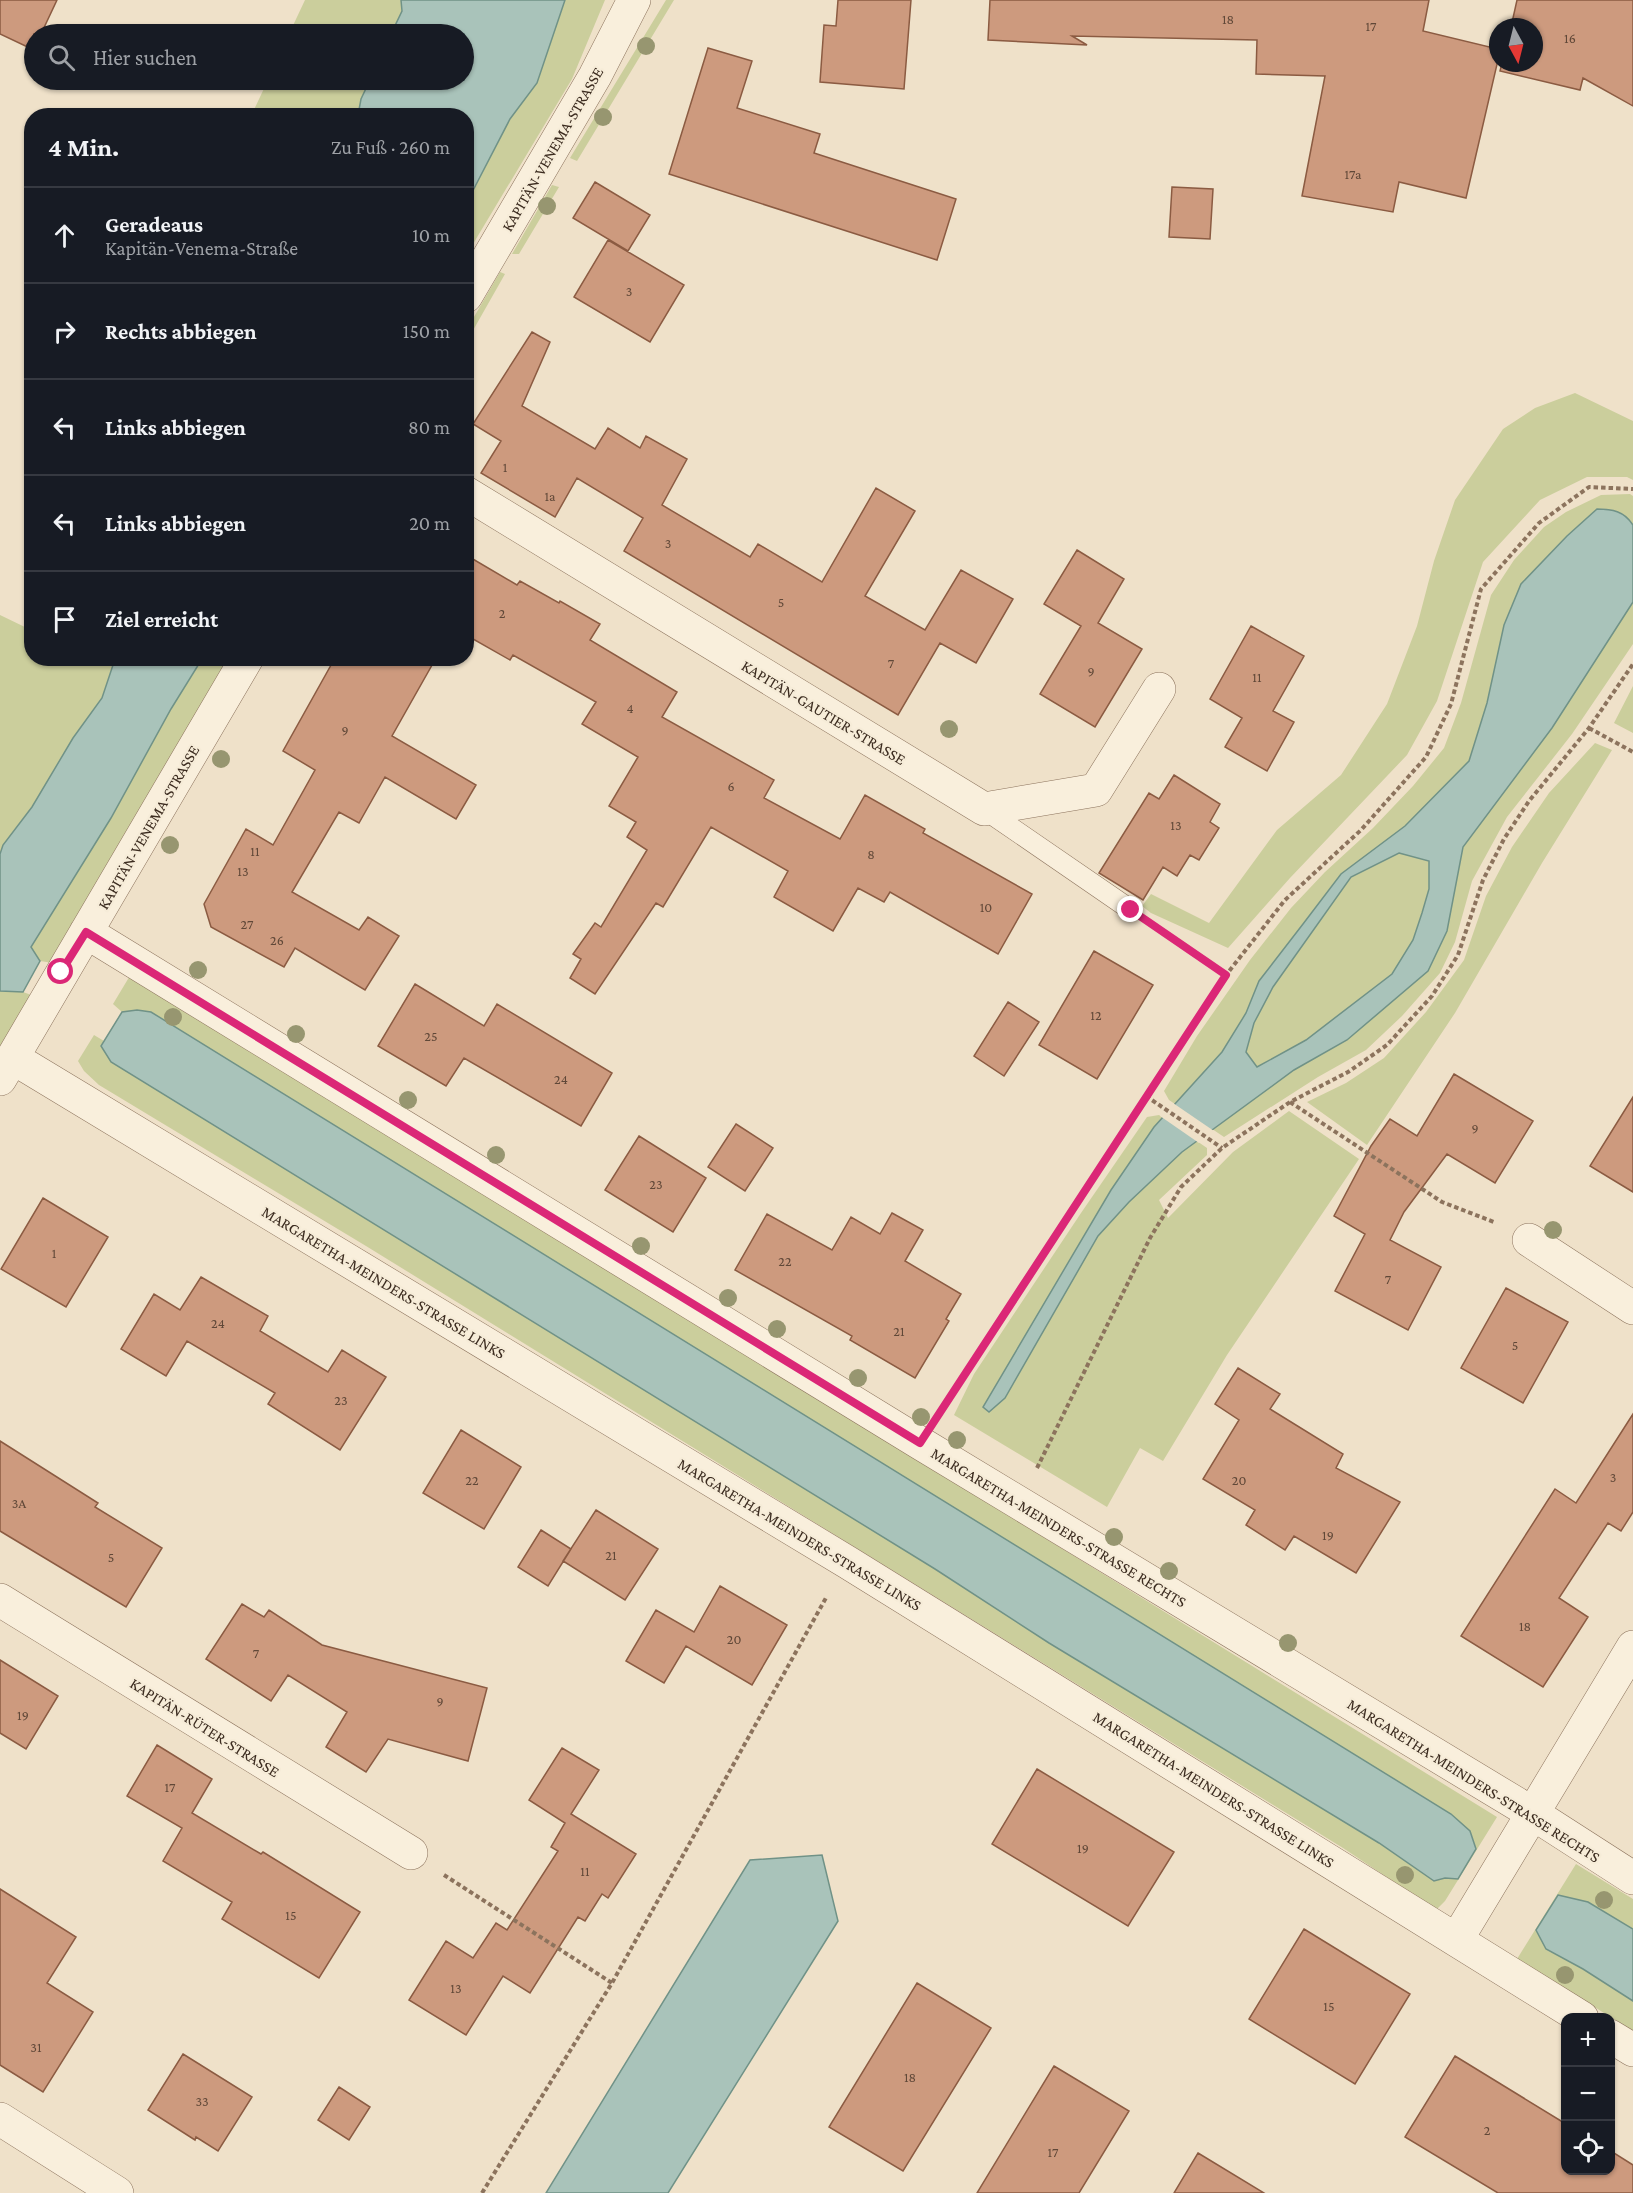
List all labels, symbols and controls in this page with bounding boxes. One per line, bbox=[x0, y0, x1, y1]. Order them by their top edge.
house number: 18 bbox=[1222, 11, 1234, 27]
house number: 17 bbox=[1365, 18, 1377, 34]
north arrow bbox=[1489, 18, 1543, 72]
search box bbox=[24, 24, 474, 90]
house number: 16 bbox=[1564, 30, 1576, 46]
icon: search bbox=[45, 41, 78, 74]
text: Hier suchen bbox=[93, 45, 197, 70]
street label: KAPITÄN-VENEMA-STRASSE bbox=[498, 64, 607, 234]
text: 4 Min. bbox=[48, 133, 119, 162]
text: Zu Fuß · 260 m bbox=[331, 136, 450, 158]
house number: 17a bbox=[1344, 166, 1362, 182]
text: Geradeaus bbox=[105, 212, 203, 237]
icon: ahead bbox=[48, 219, 81, 252]
text: 10 m bbox=[412, 224, 450, 246]
text: Kapitän-Venema-Straße bbox=[105, 237, 298, 259]
house number: 3 bbox=[626, 283, 632, 299]
icon: right bbox=[48, 315, 81, 348]
text: Rechts abbiegen bbox=[105, 319, 257, 344]
text: 150 m bbox=[403, 320, 450, 342]
icon: left bbox=[48, 411, 81, 444]
text: Links abbiegen bbox=[105, 415, 246, 440]
text: 80 m bbox=[408, 416, 450, 438]
house number: 1 bbox=[503, 459, 508, 475]
house number: 1a bbox=[544, 488, 556, 504]
icon: left bbox=[48, 507, 81, 540]
text: Links abbiegen bbox=[105, 511, 246, 536]
text: 20 m bbox=[409, 512, 450, 534]
house number: 3 bbox=[665, 535, 671, 551]
house number: 5 bbox=[778, 594, 784, 610]
icon: arrive bbox=[48, 603, 81, 636]
house number: 2 bbox=[499, 605, 506, 621]
text: Ziel erreicht bbox=[105, 607, 218, 632]
house number: 7 bbox=[888, 655, 895, 671]
street label: KAPITÄN-GAUTIER-STRASSE bbox=[739, 657, 909, 768]
house number: 9 bbox=[1087, 663, 1095, 679]
house number: 11 bbox=[1252, 669, 1262, 685]
house number: 4 bbox=[626, 700, 634, 716]
house number: 9 bbox=[341, 722, 349, 738]
street label: KAPITÄN-VENEMA-STRASSE bbox=[94, 742, 203, 912]
house number: 6 bbox=[727, 778, 735, 794]
house number: 13 bbox=[1170, 817, 1182, 833]
house number: 11 bbox=[250, 843, 260, 859]
house number: 8 bbox=[867, 846, 875, 862]
house number: 13 bbox=[237, 863, 249, 879]
route end bbox=[1117, 896, 1143, 922]
house number: 10 bbox=[980, 899, 992, 915]
house number: 27 bbox=[241, 916, 254, 932]
house number: 26 bbox=[270, 932, 284, 948]
route start bbox=[47, 958, 73, 984]
house number: 12 bbox=[1090, 1007, 1102, 1023]
house number: 25 bbox=[424, 1028, 438, 1044]
house number: 24 bbox=[554, 1071, 568, 1087]
house number: 9 bbox=[1471, 1120, 1479, 1136]
house number: 23 bbox=[649, 1176, 663, 1192]
street label: MARGARETHA-MEINDERS-STRASSE LINKS bbox=[259, 1203, 508, 1362]
house number: 1 bbox=[52, 1245, 57, 1261]
house number: 22 bbox=[778, 1253, 792, 1269]
house number: 7 bbox=[1385, 1271, 1392, 1287]
house number: 24 bbox=[211, 1315, 225, 1331]
house number: 21 bbox=[893, 1323, 905, 1339]
house number: 5 bbox=[1512, 1337, 1518, 1353]
house number: 23 bbox=[334, 1392, 348, 1408]
street label: MARGARETHA-MEINDERS-STRASSE RECHTS bbox=[928, 1444, 1189, 1611]
street label: MARGARETHA-MEINDERS-STRASSE LINKS bbox=[675, 1455, 924, 1614]
house number: 3 bbox=[1610, 1469, 1616, 1485]
house number: 22 bbox=[465, 1472, 479, 1488]
house number: 20 bbox=[1232, 1472, 1246, 1488]
house number: 3A bbox=[12, 1495, 26, 1511]
house number: 19 bbox=[1322, 1527, 1334, 1543]
house number: 21 bbox=[605, 1547, 617, 1563]
house number: 5 bbox=[108, 1549, 114, 1565]
house number: 18 bbox=[1519, 1618, 1531, 1634]
house number: 20 bbox=[727, 1631, 741, 1647]
house number: 7 bbox=[253, 1645, 260, 1661]
street label: KAPITÄN-RÜTER-STRASSE bbox=[127, 1674, 283, 1781]
house number: 9 bbox=[436, 1693, 444, 1709]
street label: MARGARETHA-MEINDERS-STRASSE RECHTS bbox=[1344, 1695, 1603, 1866]
house number: 19 bbox=[17, 1707, 29, 1723]
street label: MARGARETHA-MEINDERS-STRASSE LINKS bbox=[1090, 1708, 1337, 1871]
house number: 17 bbox=[164, 1779, 176, 1795]
house number: 19 bbox=[1077, 1840, 1089, 1856]
house number: 11 bbox=[580, 1863, 590, 1879]
house number: 15 bbox=[285, 1907, 297, 1923]
house number: 13 bbox=[450, 1980, 462, 1996]
house number: 15 bbox=[1323, 1998, 1335, 2014]
map controls bbox=[1561, 2013, 1615, 2175]
button: + bbox=[1561, 2013, 1615, 2067]
house number: 31 bbox=[30, 2039, 42, 2055]
button: − bbox=[1561, 2067, 1615, 2121]
house number: 18 bbox=[904, 2069, 916, 2085]
house number: 33 bbox=[195, 2093, 209, 2109]
button: locate bbox=[1561, 2121, 1615, 2175]
house number: 2 bbox=[1484, 2122, 1491, 2138]
house number: 17 bbox=[1047, 2144, 1059, 2160]

